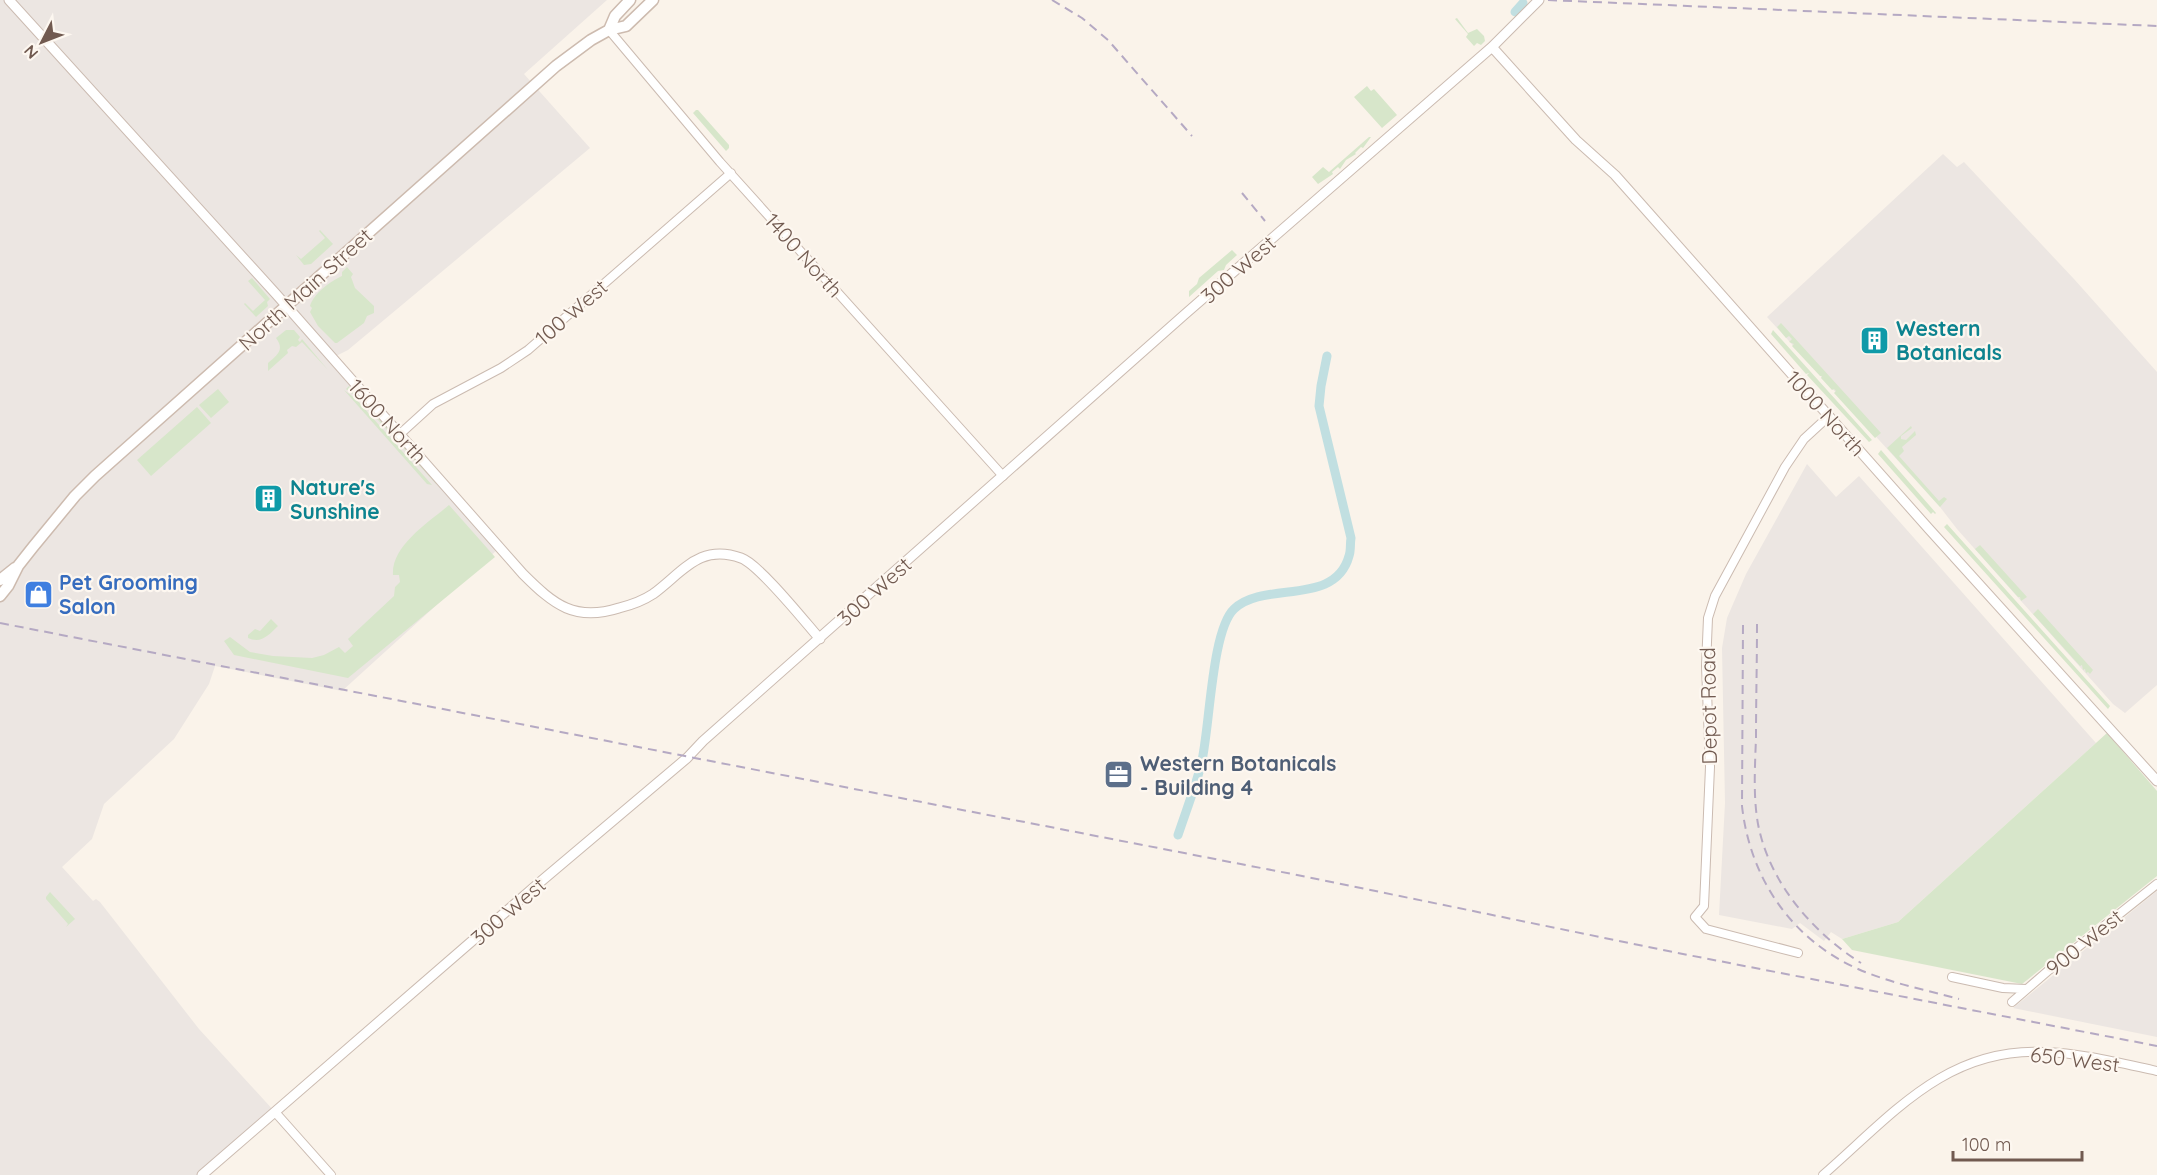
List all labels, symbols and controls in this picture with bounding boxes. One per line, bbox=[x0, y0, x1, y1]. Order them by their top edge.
north arrow bbox=[12, 12, 72, 72]
text: N bbox=[19, 41, 42, 63]
street label: 1400 North bbox=[759, 208, 849, 302]
street label: North Main Street bbox=[233, 222, 377, 356]
street label: 300 West bbox=[1195, 229, 1281, 309]
street label: 100 West bbox=[530, 274, 612, 350]
place label: Western Botanicals bbox=[1896, 315, 2002, 365]
building icon: Western Botanicals bbox=[1859, 324, 1891, 356]
street label: 1000 North bbox=[1781, 365, 1871, 461]
street label: 1600 North bbox=[343, 373, 433, 469]
place label: Nature's Sunshine bbox=[290, 474, 380, 524]
building icon: Nature's Sunshine bbox=[253, 483, 285, 515]
street label: 300 West bbox=[832, 551, 916, 631]
place label: Pet Grooming Salon bbox=[59, 569, 198, 619]
shop icon: Pet Grooming Salon bbox=[22, 578, 54, 610]
street label: Depot Road bbox=[1694, 647, 1722, 765]
place label: Western Botanicals - Building 4 bbox=[1140, 750, 1336, 800]
office icon: Western Botanicals - Building 4 bbox=[1103, 759, 1135, 791]
street label: 300 West bbox=[465, 871, 551, 951]
street label: 900 West bbox=[2040, 903, 2128, 981]
street label: 650 West bbox=[2029, 1041, 2121, 1077]
scale bar bbox=[1953, 1124, 2082, 1162]
text: 100 m bbox=[1962, 1133, 2011, 1156]

